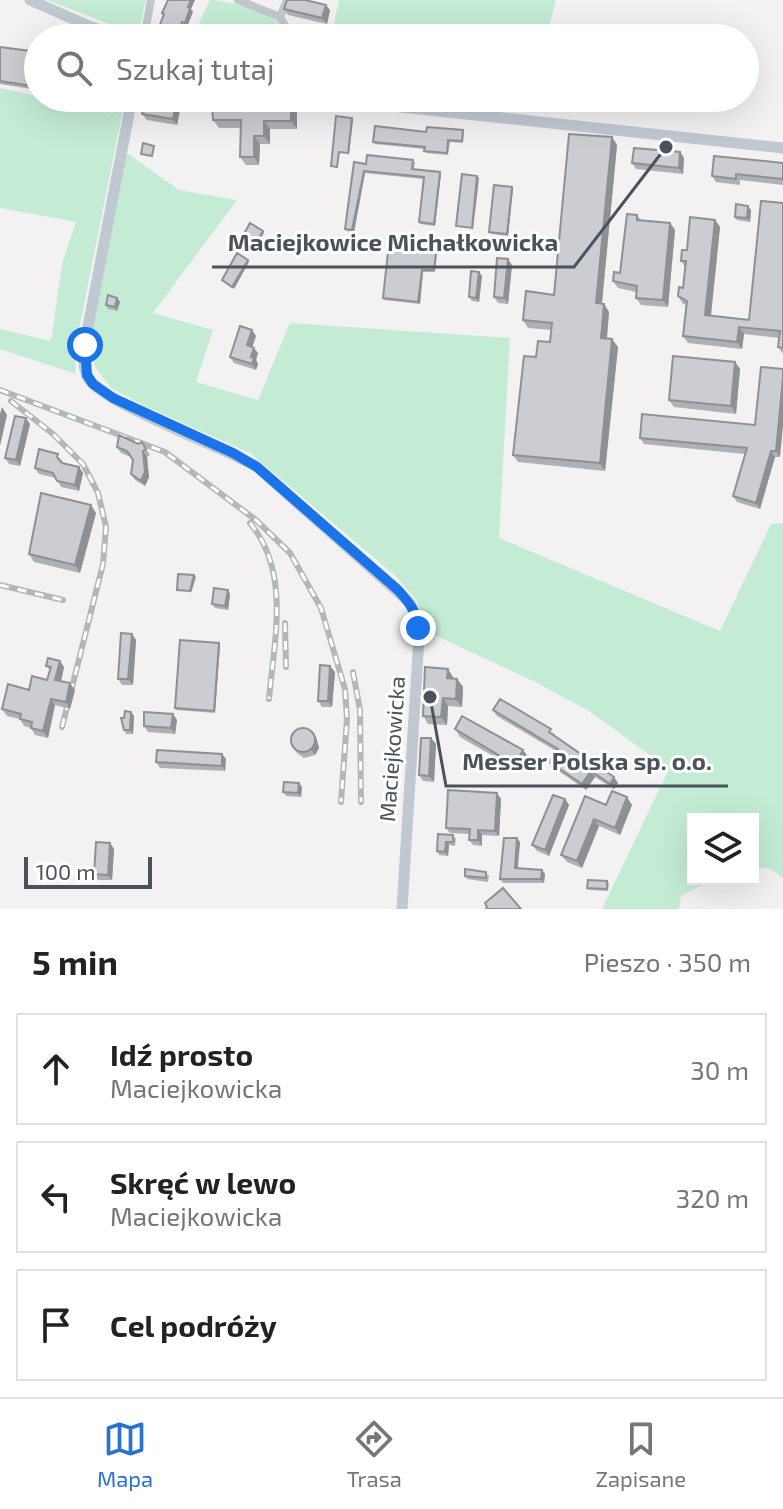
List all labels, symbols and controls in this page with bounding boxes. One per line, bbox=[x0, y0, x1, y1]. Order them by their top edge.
search box bbox=[24, 24, 759, 112]
icon: search bbox=[52, 46, 96, 90]
text: Szukaj tutaj bbox=[116, 50, 275, 86]
callout: Maciejkowice Michałkowicka bbox=[212, 219, 574, 267]
text: Maciejkowice Michałkowicka bbox=[228, 227, 558, 256]
route start bbox=[67, 327, 103, 363]
route end bbox=[400, 610, 436, 646]
street label: Maciejkowicka bbox=[373, 675, 410, 823]
callout: Messer Polska sp. o.o. bbox=[446, 738, 728, 786]
text: Messer Polska sp. o.o. bbox=[462, 746, 712, 775]
map controls bbox=[687, 813, 759, 885]
button: layers bbox=[687, 813, 759, 885]
scale bar bbox=[24, 853, 152, 889]
text: 100 m bbox=[36, 858, 95, 884]
text: 5 min bbox=[32, 941, 118, 982]
text: Pieszo · 350 m bbox=[584, 946, 751, 977]
text: Idź prosto bbox=[110, 1036, 253, 1072]
icon: ahead bbox=[34, 1047, 78, 1091]
text: 30 m bbox=[690, 1054, 749, 1085]
text: Maciejkowicka bbox=[110, 1072, 282, 1103]
text: Skręć w lewo bbox=[110, 1164, 296, 1200]
icon: left bbox=[34, 1175, 78, 1219]
text: 320 m bbox=[676, 1182, 749, 1213]
text: Maciejkowicka bbox=[110, 1200, 282, 1231]
icon: arrive bbox=[34, 1303, 78, 1347]
text: Cel podróży bbox=[110, 1307, 277, 1343]
tab: Mapa bbox=[97, 1417, 153, 1491]
tab: Trasa bbox=[347, 1417, 402, 1491]
tab: Zapisane bbox=[595, 1417, 686, 1491]

